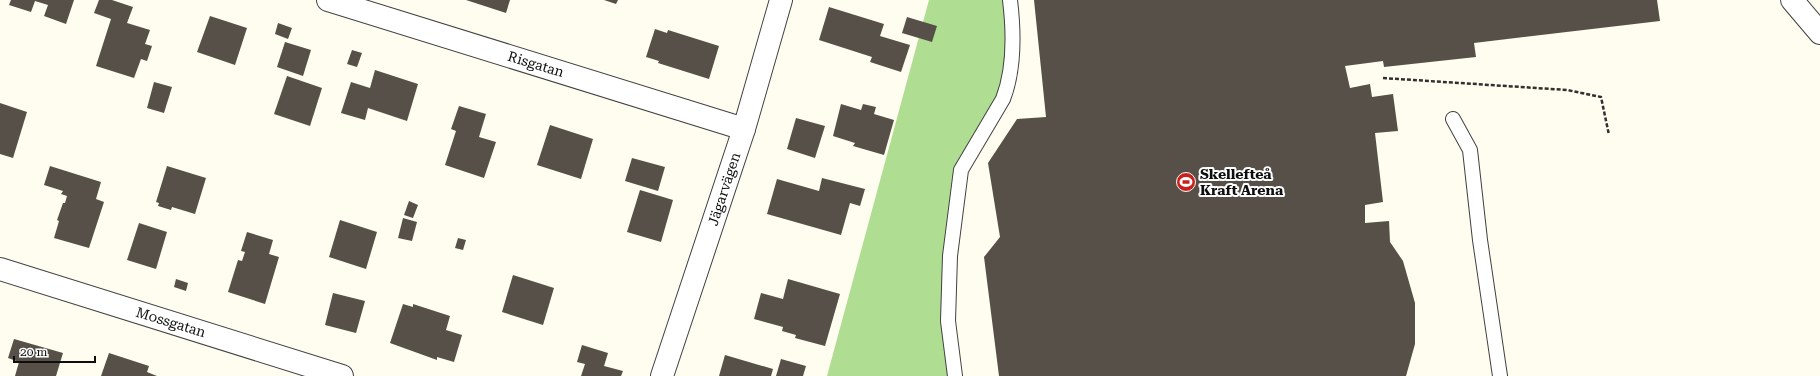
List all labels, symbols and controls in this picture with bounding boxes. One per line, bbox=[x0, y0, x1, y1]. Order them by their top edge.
street label: Risgatan bbox=[506, 48, 566, 80]
street label: Jägarvägen bbox=[705, 150, 743, 228]
place label: Skellefteå Kraft Arena bbox=[1200, 166, 1284, 198]
sports icon: Skellefteå Kraft Arena bbox=[1175, 171, 1197, 193]
street label: Mossgatan bbox=[134, 304, 208, 340]
scale bar bbox=[14, 338, 95, 364]
text: 20 m bbox=[20, 345, 47, 359]

